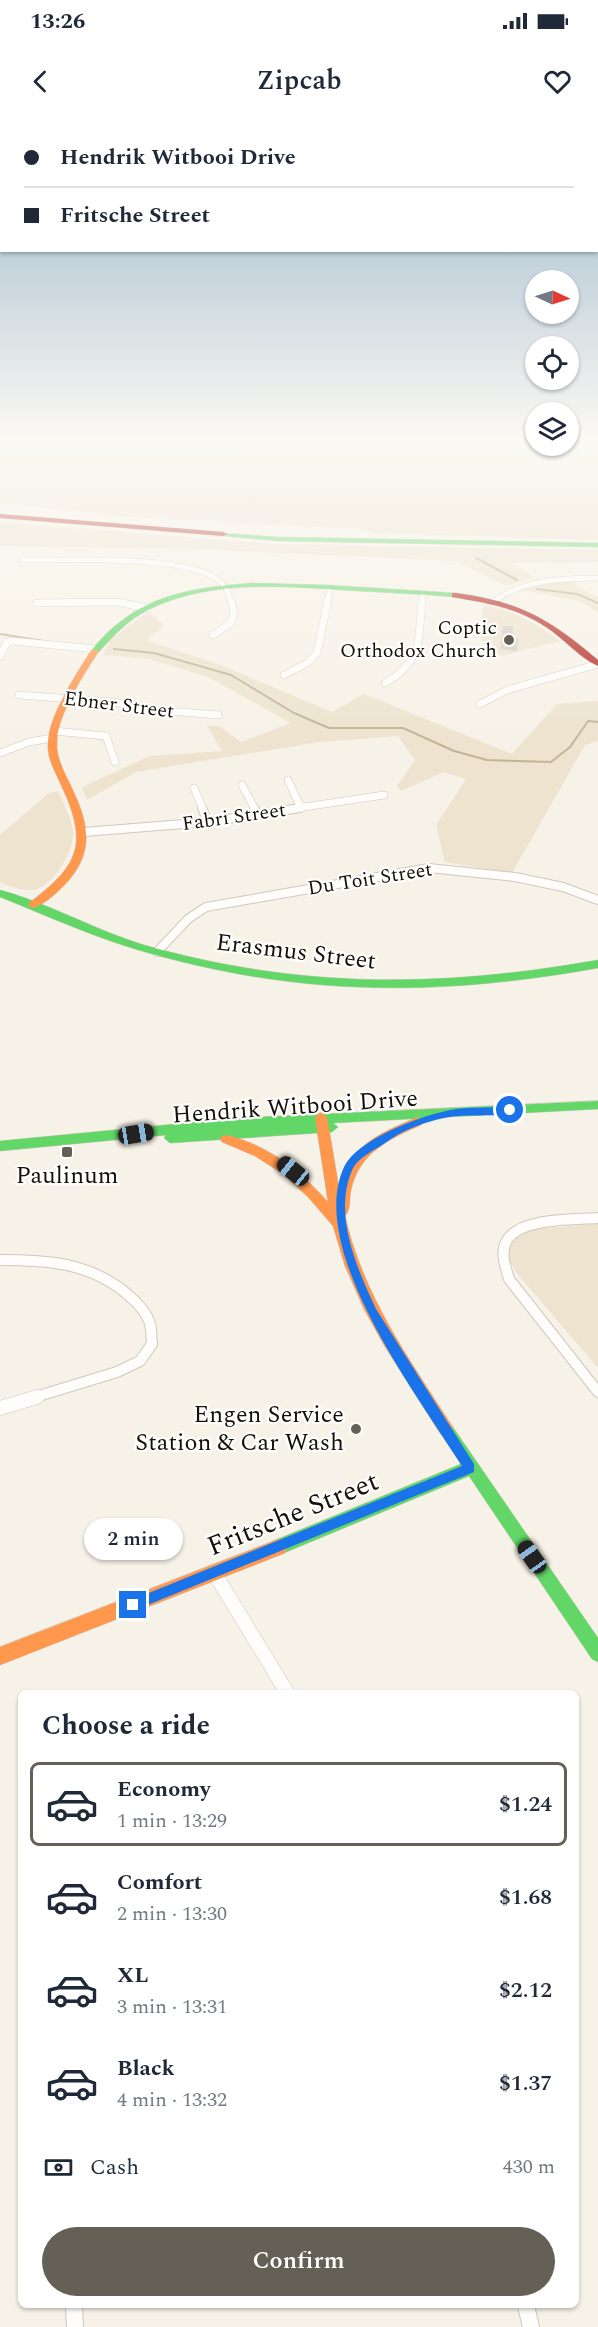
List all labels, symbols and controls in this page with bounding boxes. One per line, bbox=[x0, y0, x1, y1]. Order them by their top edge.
text: 13:26 bbox=[30, 5, 85, 38]
text: Zipcab bbox=[256, 60, 342, 102]
icon: back bbox=[24, 65, 57, 98]
icon: heart bbox=[541, 65, 574, 98]
text: Hendrik Witbooi Drive bbox=[60, 141, 296, 174]
text: Fritsche Street bbox=[60, 199, 210, 232]
north arrow bbox=[525, 270, 579, 324]
map controls bbox=[525, 270, 579, 456]
button: locate bbox=[525, 336, 579, 390]
button: layers bbox=[525, 402, 579, 456]
place label: Coptic Orthodox Church bbox=[340, 613, 497, 666]
marker: Coptic Orthodox Church bbox=[502, 633, 516, 647]
street label: Ebner Street bbox=[62, 683, 176, 727]
street label: Fabri Street bbox=[180, 795, 288, 839]
street label: Du Toit Street bbox=[306, 854, 434, 904]
street label: Erasmus Street bbox=[214, 924, 378, 980]
street label: Hendrik Witbooi Drive bbox=[171, 1080, 419, 1134]
route start bbox=[496, 1096, 523, 1123]
car bbox=[117, 1122, 155, 1146]
marker: Paulinum bbox=[60, 1145, 74, 1159]
car bbox=[273, 1153, 313, 1189]
place label: Paulinum bbox=[16, 1158, 118, 1194]
place label: Engen Service Station & Car Wash bbox=[135, 1397, 344, 1461]
marker: Engen Service Station & Car Wash bbox=[349, 1422, 363, 1436]
street label: Fritsche Street bbox=[201, 1460, 385, 1568]
callout: 2 min bbox=[84, 1518, 182, 1560]
text: 2 min bbox=[108, 1524, 159, 1554]
car bbox=[514, 1537, 550, 1577]
route end bbox=[119, 1591, 146, 1618]
text: Choose a ride bbox=[42, 1705, 210, 1747]
text: Economy bbox=[117, 1773, 210, 1806]
icon: car bbox=[45, 1777, 99, 1831]
text: $1.24 bbox=[499, 1788, 552, 1821]
text: 1 min · 13:29 bbox=[117, 1806, 227, 1836]
text: Comfort bbox=[117, 1866, 202, 1899]
icon: car bbox=[45, 1870, 99, 1924]
text: $1.68 bbox=[499, 1881, 552, 1914]
text: 2 min · 13:30 bbox=[117, 1899, 227, 1929]
text: XL bbox=[117, 1959, 148, 1992]
icon: car bbox=[45, 1963, 99, 2017]
text: $2.12 bbox=[499, 1974, 552, 2007]
text: 3 min · 13:31 bbox=[117, 1992, 227, 2022]
text: Black bbox=[117, 2052, 175, 2085]
icon: car bbox=[45, 2056, 99, 2110]
text: $1.37 bbox=[499, 2067, 552, 2100]
text: 4 min · 13:32 bbox=[117, 2085, 227, 2115]
icon: cash bbox=[42, 2151, 75, 2184]
text: Cash bbox=[90, 2151, 139, 2184]
text: 430 m bbox=[503, 2152, 555, 2182]
button: Confirm bbox=[42, 2227, 555, 2296]

